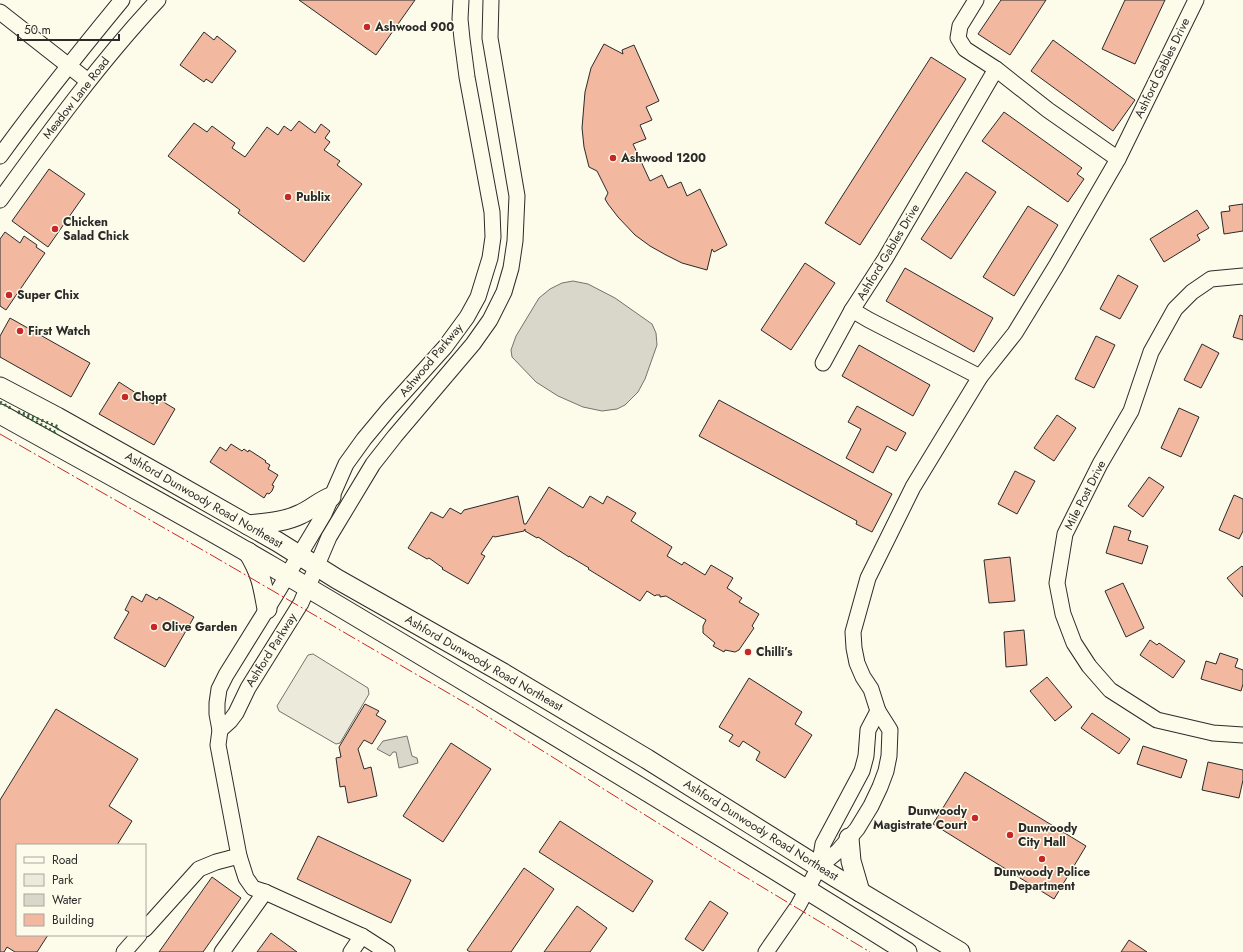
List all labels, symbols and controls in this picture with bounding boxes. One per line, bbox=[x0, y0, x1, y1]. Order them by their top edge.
street label: Ashford Gables Drive bbox=[1130, 15, 1194, 121]
scale bar bbox=[18, 16, 119, 42]
place label: Ashwood 900 bbox=[374, 18, 454, 36]
text: 50 m bbox=[24, 21, 51, 39]
marker: Ashwood 900 bbox=[362, 22, 372, 32]
street label: Meadow Lane Road bbox=[38, 53, 114, 143]
place label: Ashwood 1200 bbox=[620, 149, 706, 167]
marker: Ashwood 1200 bbox=[608, 153, 618, 163]
place label: Publix bbox=[296, 188, 331, 206]
marker: Publix bbox=[283, 192, 293, 202]
street label: Ashford Gables Drive bbox=[852, 200, 924, 304]
place label: Chicken Salad Chick bbox=[63, 213, 129, 245]
marker: Chicken Salad Chick bbox=[50, 224, 60, 234]
place label: Super Chix bbox=[17, 286, 80, 304]
marker: Super Chix bbox=[4, 290, 14, 300]
street label: Ashwood Parkway bbox=[395, 319, 468, 401]
place label: First Watch bbox=[28, 322, 91, 340]
marker: First Watch bbox=[15, 326, 25, 336]
place label: Chopt bbox=[133, 388, 167, 406]
marker: Chopt bbox=[120, 392, 130, 402]
street label: Ashford Dunwoody Road Northeast bbox=[122, 447, 286, 553]
street label: Mile Post Drive bbox=[1060, 457, 1110, 533]
street label: Ashford Parkway bbox=[241, 609, 301, 691]
street label: Ashford Dunwoody Road Northeast bbox=[402, 610, 566, 716]
place label: Olive Garden bbox=[162, 618, 237, 636]
marker: Olive Garden bbox=[149, 622, 159, 632]
place label: Chilli’s bbox=[756, 643, 793, 661]
marker: Chilli’s bbox=[743, 647, 753, 657]
street label: Ashford Dunwoody Road Northeast bbox=[680, 775, 842, 885]
place label: Dunwoody Magistrate Court bbox=[873, 802, 968, 834]
marker: Dunwoody Magistrate Court bbox=[970, 813, 980, 823]
place label: Dunwoody City Hall bbox=[1018, 819, 1078, 851]
marker: Dunwoody City Hall bbox=[1005, 830, 1015, 840]
legend bbox=[16, 844, 146, 936]
text: Road bbox=[52, 851, 78, 869]
marker: Dunwoody Police Department bbox=[1037, 854, 1047, 864]
place label: Dunwoody Police Department bbox=[994, 863, 1090, 895]
text: Park bbox=[52, 871, 74, 889]
text: Water bbox=[52, 891, 83, 909]
text: Building bbox=[52, 911, 94, 929]

